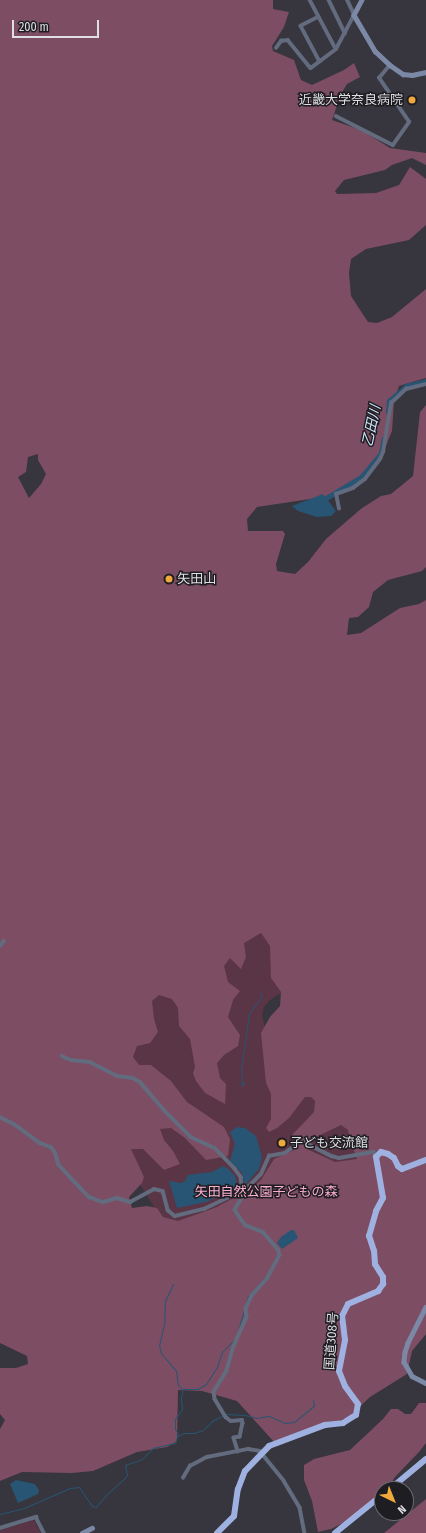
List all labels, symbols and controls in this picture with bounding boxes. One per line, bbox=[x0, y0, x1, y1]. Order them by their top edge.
scale bar bbox=[14, 12, 101, 38]
text: 200 m bbox=[19, 20, 49, 34]
place label: 近畿大学奈良病院 bbox=[299, 92, 403, 108]
marker: 近畿大学奈良病院 bbox=[406, 94, 418, 106]
water label: 乙田川 bbox=[359, 404, 385, 448]
place label: 矢田山 bbox=[177, 571, 216, 587]
marker: 矢田山 bbox=[164, 574, 174, 584]
place label: 子ども交流館 bbox=[290, 1135, 368, 1151]
marker: 子ども交流館 bbox=[277, 1138, 287, 1148]
park label: 矢田自然公園子どもの森 bbox=[195, 1184, 337, 1200]
street label: 国道308号 bbox=[322, 1311, 342, 1371]
north arrow bbox=[374, 1481, 414, 1521]
text: N bbox=[395, 1502, 409, 1516]

